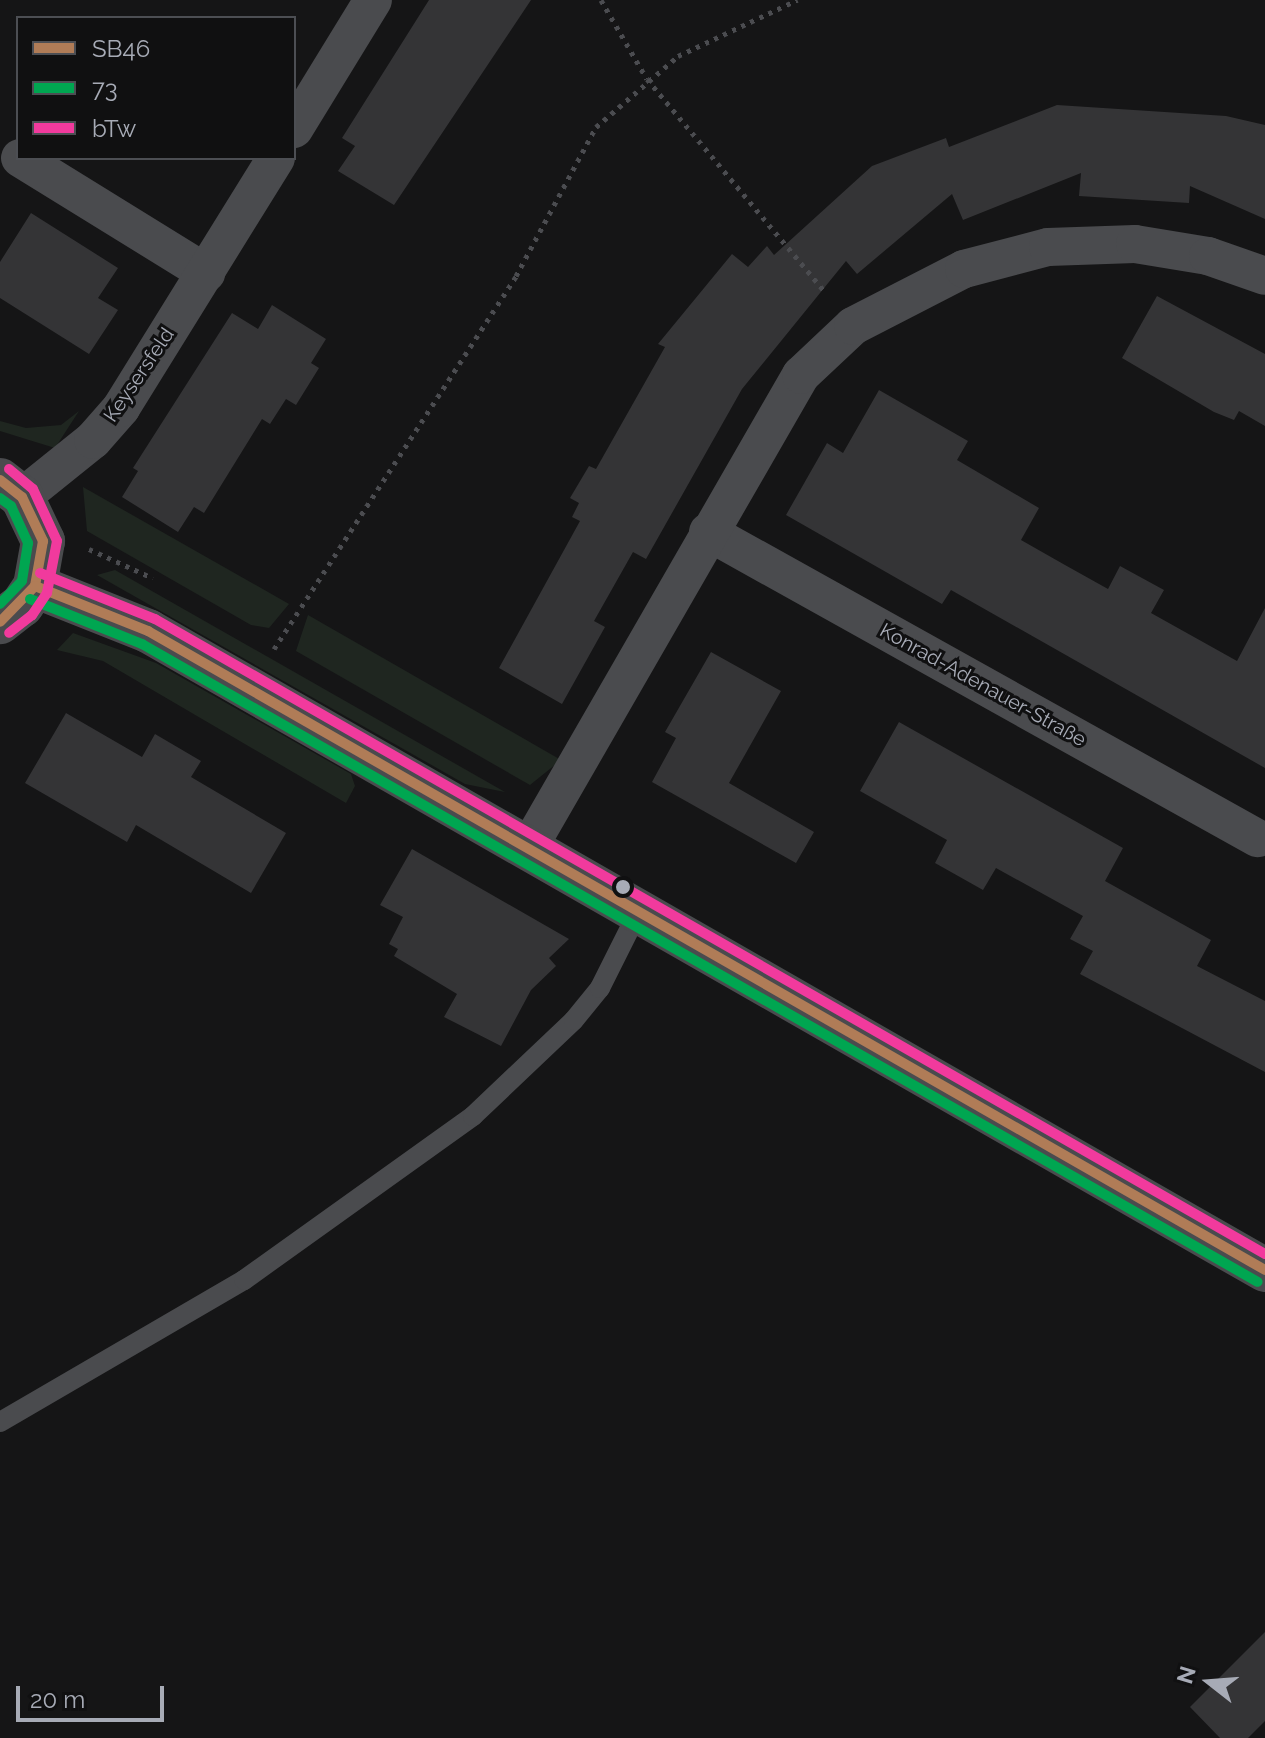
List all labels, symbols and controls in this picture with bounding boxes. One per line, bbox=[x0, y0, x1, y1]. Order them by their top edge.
legend bbox=[16, 16, 296, 160]
text: SB46 bbox=[92, 34, 150, 63]
text: 73 bbox=[92, 74, 118, 103]
text: bTw bbox=[92, 114, 136, 143]
street label: Keysersfeld bbox=[99, 323, 179, 427]
street label: Konrad-Adenauer-Straße bbox=[876, 618, 1090, 752]
unlabelled marker bbox=[615, 879, 631, 895]
north arrow bbox=[1169, 1642, 1249, 1722]
text: N bbox=[1171, 1663, 1201, 1687]
scale bar bbox=[20, 1670, 168, 1720]
text: 20 m bbox=[30, 1685, 85, 1714]

